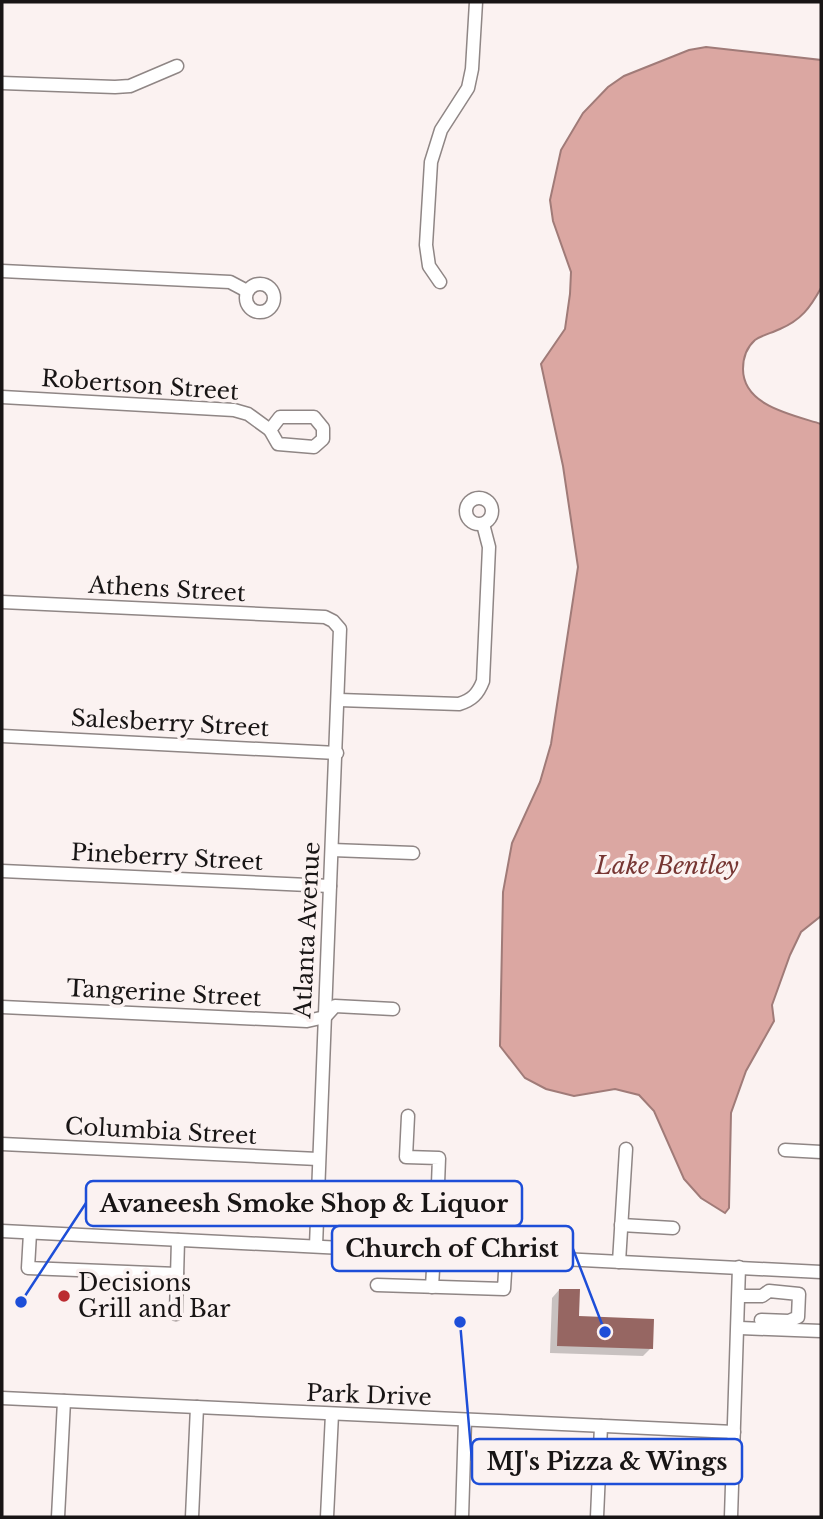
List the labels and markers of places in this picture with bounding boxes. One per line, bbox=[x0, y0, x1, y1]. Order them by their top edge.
callout: Avaneesh Smoke Shop & Liquor bbox=[86, 1181, 522, 1226]
callout: Church of Christ bbox=[332, 1226, 573, 1271]
place label: Decisions Grill and Bar bbox=[78, 1269, 230, 1323]
marker: Decisions Grill and Bar bbox=[56, 1288, 72, 1304]
callout: MJ's Pizza & Wings bbox=[472, 1439, 742, 1484]

